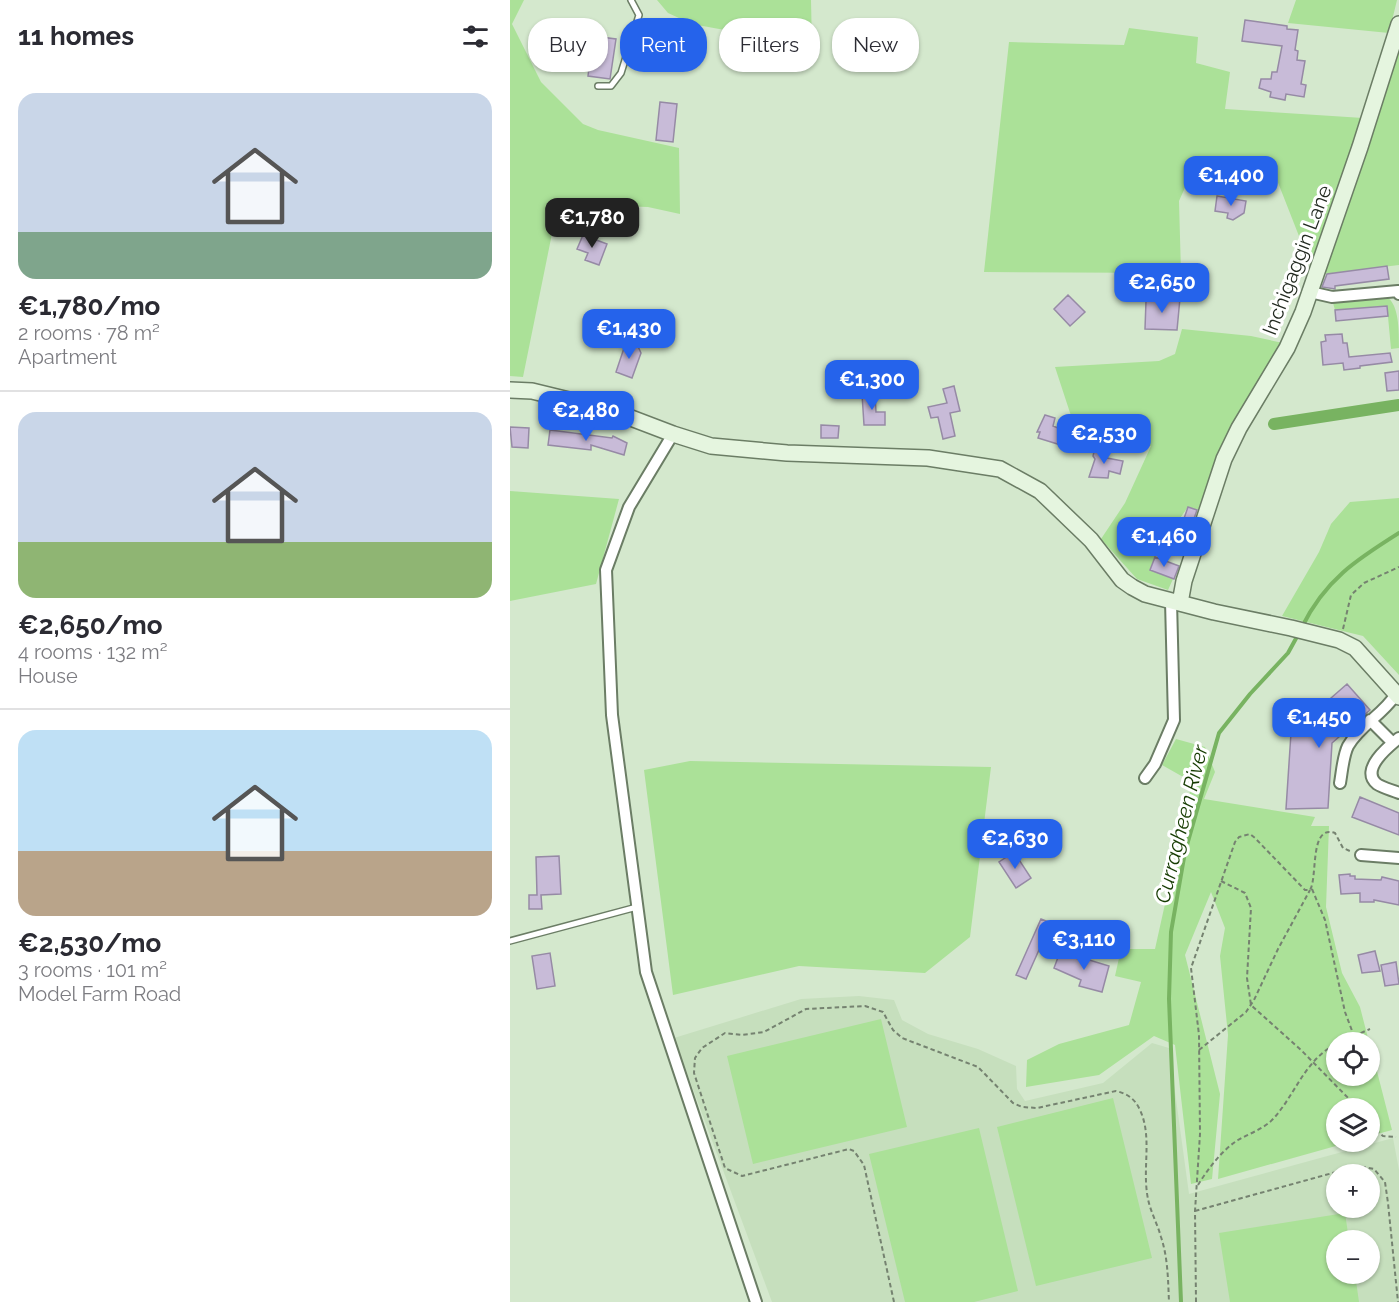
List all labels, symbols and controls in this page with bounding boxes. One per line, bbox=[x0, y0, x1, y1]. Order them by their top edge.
chip: Buy bbox=[528, 18, 608, 72]
chip: Rent bbox=[620, 18, 707, 72]
chip: Filters bbox=[719, 18, 820, 72]
chip: New bbox=[832, 18, 919, 72]
icon: filters bbox=[459, 20, 492, 53]
text: 11 homes bbox=[18, 21, 134, 51]
icon: home bbox=[201, 132, 309, 240]
pin: €1,400 bbox=[1182, 156, 1280, 207]
text: €1,400 bbox=[1198, 163, 1264, 187]
street label: Inchigaggin Lane bbox=[1257, 181, 1337, 338]
pin: €1,780 bbox=[543, 198, 641, 249]
text: €1,780 bbox=[559, 205, 625, 229]
pin: €2,650 bbox=[1113, 263, 1211, 314]
text: €2,650 bbox=[1128, 270, 1196, 294]
text: €1,780/mo bbox=[18, 291, 160, 321]
pin: €1,430 bbox=[580, 309, 678, 360]
text: €1,430 bbox=[596, 316, 662, 340]
text: 2 rooms · 78 m² bbox=[18, 321, 160, 345]
text: Apartment bbox=[18, 345, 117, 369]
pin: €1,300 bbox=[823, 360, 921, 411]
text: €1,300 bbox=[839, 367, 905, 391]
pin: €2,480 bbox=[537, 391, 635, 442]
text: €2,480 bbox=[552, 398, 620, 422]
pin: €2,530 bbox=[1055, 414, 1153, 465]
text: €2,530 bbox=[1071, 421, 1137, 445]
icon: home bbox=[201, 451, 309, 559]
pin: €1,460 bbox=[1115, 517, 1213, 568]
text: €1,460 bbox=[1131, 524, 1197, 548]
text: €2,650/mo bbox=[18, 610, 163, 640]
text: 4 rooms · 132 m² bbox=[18, 640, 167, 664]
text: House bbox=[18, 664, 78, 688]
pin: €1,450 bbox=[1270, 698, 1368, 749]
text: €1,450 bbox=[1286, 705, 1352, 729]
water label: Curragheen River bbox=[1149, 742, 1213, 906]
icon: home bbox=[201, 769, 309, 877]
pin: €2,630 bbox=[966, 819, 1064, 870]
text: €2,630 bbox=[981, 826, 1049, 850]
pin: €3,110 bbox=[1035, 920, 1133, 971]
text: €3,110 bbox=[1052, 927, 1116, 951]
text: €2,530/mo bbox=[18, 928, 161, 958]
text: 3 rooms · 101 m² bbox=[18, 958, 167, 982]
text: Model Farm Road bbox=[18, 982, 181, 1006]
map controls bbox=[1326, 1032, 1380, 1284]
button: locate bbox=[1326, 1032, 1380, 1086]
button: layers bbox=[1326, 1098, 1380, 1152]
button: + bbox=[1326, 1164, 1380, 1218]
button: − bbox=[1326, 1230, 1380, 1284]

